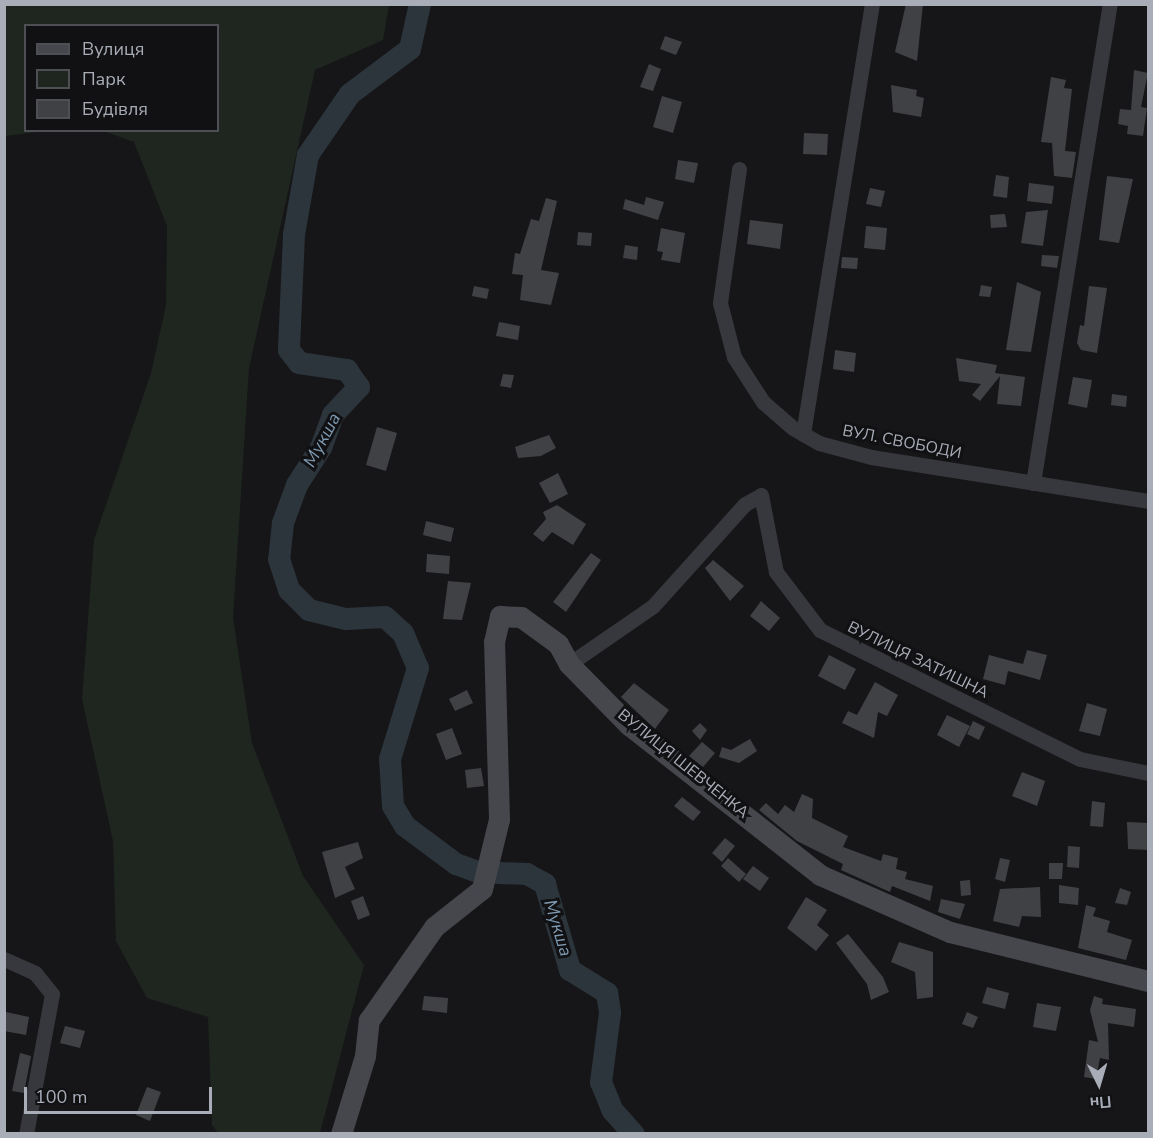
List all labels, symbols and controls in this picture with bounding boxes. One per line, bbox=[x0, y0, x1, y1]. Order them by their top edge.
legend bbox=[24, 24, 219, 132]
text: Вулиця bbox=[82, 37, 144, 61]
text: Парк bbox=[82, 67, 125, 91]
text: Будівля bbox=[82, 97, 148, 121]
water label: Мукша bbox=[299, 409, 345, 471]
street label: ВУЛ. СВОБОДИ bbox=[841, 421, 963, 463]
street label: ВУЛИЦЯ ЗАТИШНА bbox=[844, 618, 992, 702]
street label: ВУЛИЦЯ ШЕВЧЕНКА bbox=[614, 705, 752, 823]
water label: Мукша bbox=[539, 897, 577, 959]
north arrow bbox=[1069, 1054, 1129, 1114]
scale bar bbox=[27, 1075, 214, 1113]
text: 100 m bbox=[35, 1085, 87, 1109]
text: Пн bbox=[1089, 1090, 1113, 1114]

